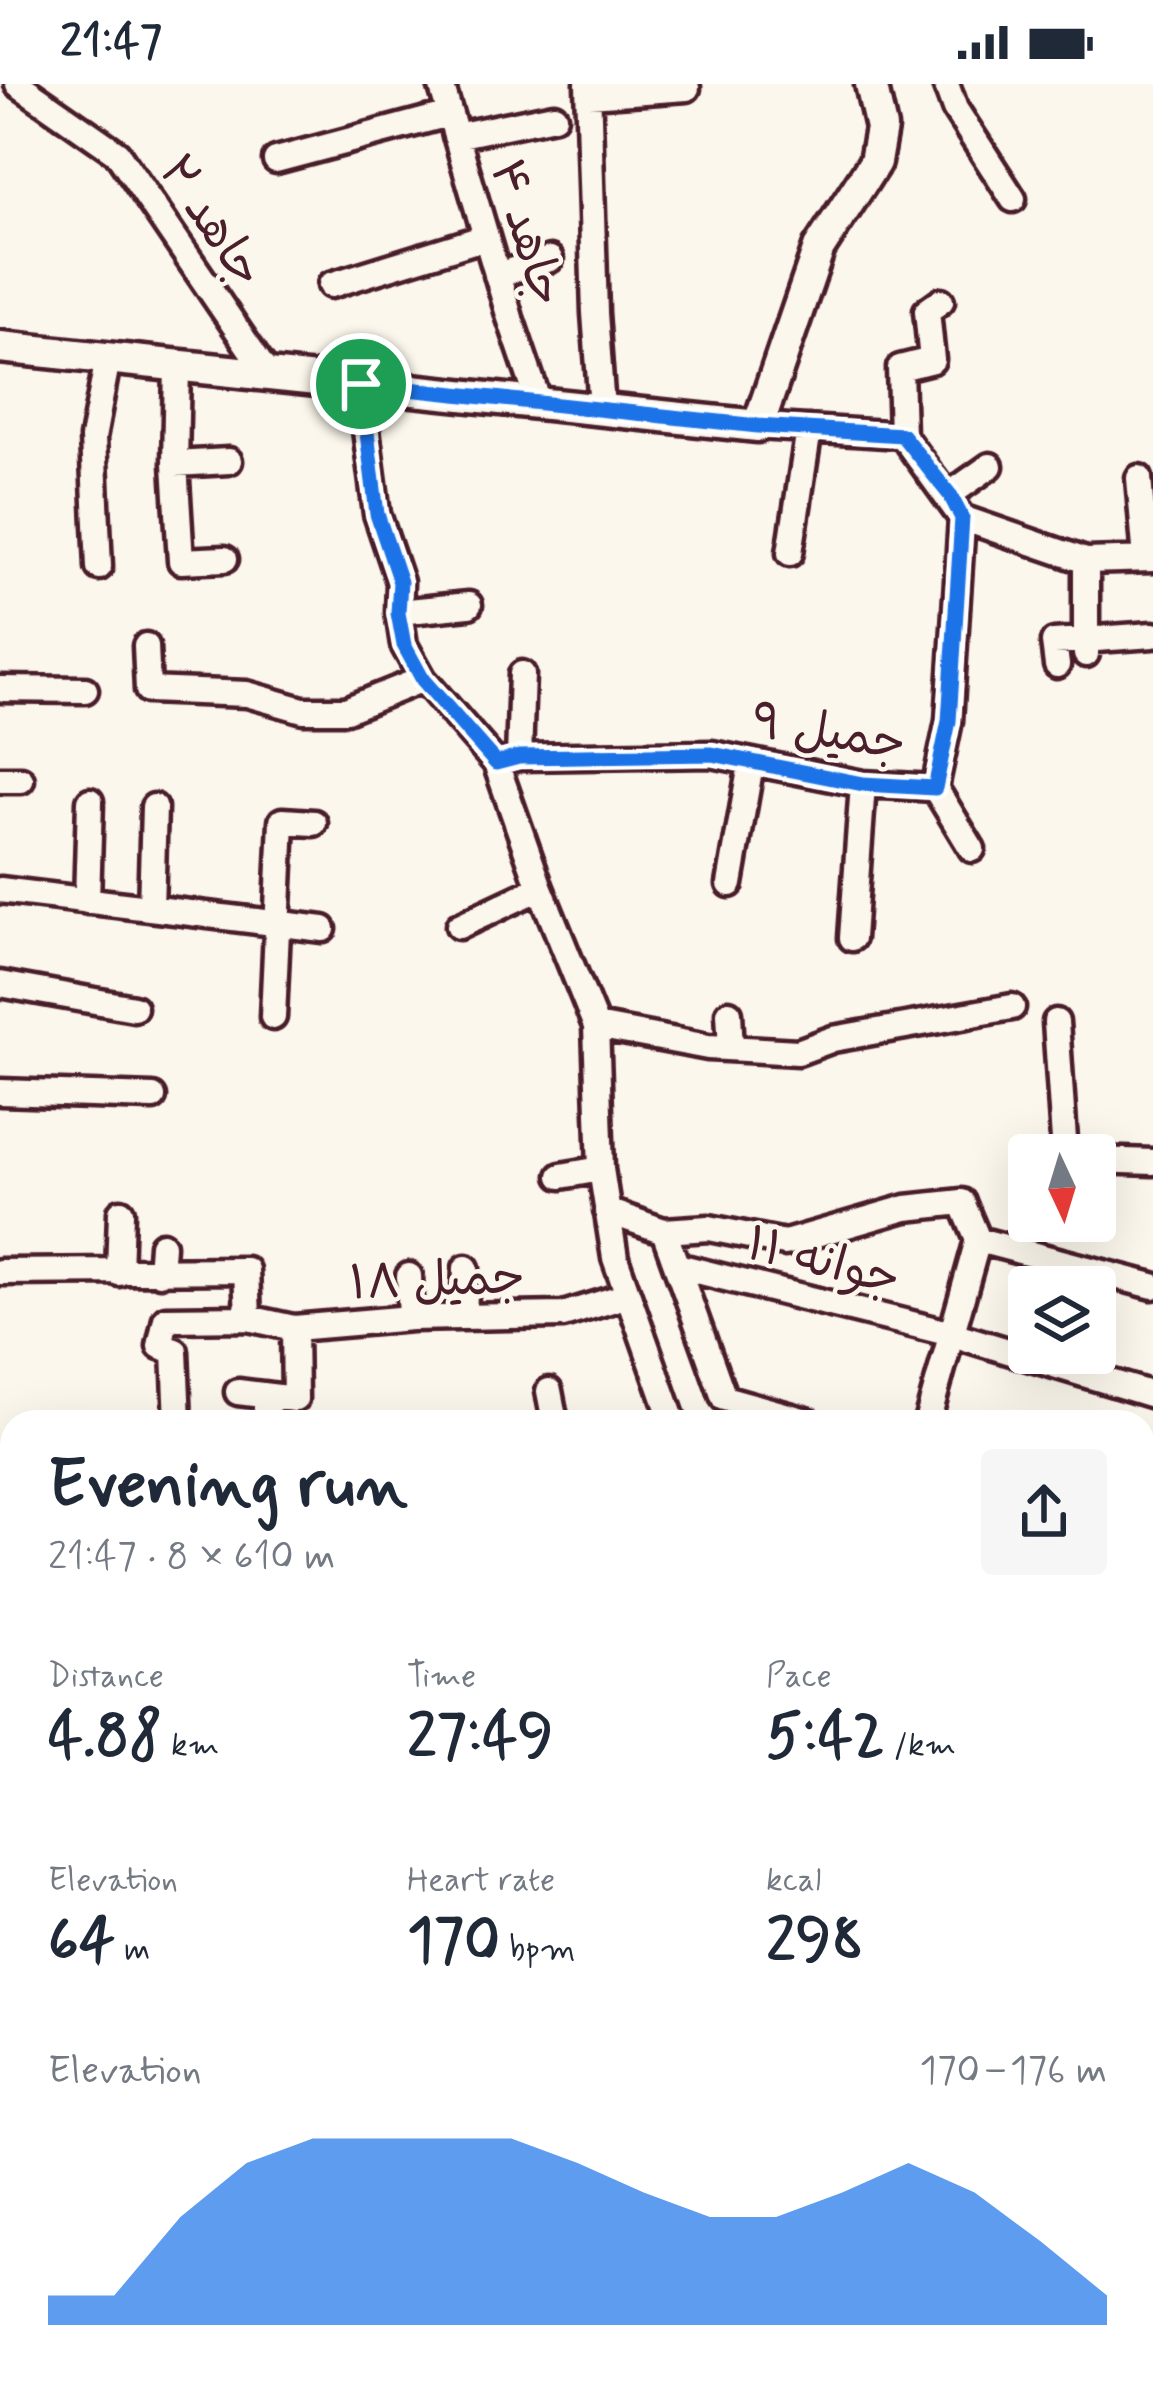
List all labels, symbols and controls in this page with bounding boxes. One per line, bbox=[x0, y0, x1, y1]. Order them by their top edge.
text: 21:47 bbox=[60, 13, 162, 72]
street label: جاهد ۲ bbox=[143, 144, 277, 300]
street label: جاهد ۴ bbox=[474, 152, 578, 314]
pin bbox=[310, 333, 412, 435]
icon: arrive bbox=[328, 351, 394, 417]
street label: جمیل ۹ bbox=[747, 690, 910, 777]
north arrow bbox=[1008, 1134, 1116, 1242]
map controls bbox=[1008, 1134, 1116, 1374]
street label: جوانه ۱۱ bbox=[740, 1213, 906, 1312]
street label: جمیل ۱۸ bbox=[348, 1247, 526, 1316]
button: layers bbox=[1008, 1266, 1116, 1374]
text: Evening run bbox=[48, 1444, 408, 1530]
button: share bbox=[981, 1449, 1107, 1575]
text: 21:47 · 8 × 610 m bbox=[48, 1532, 335, 1583]
text: Distance bbox=[48, 1655, 164, 1699]
text: Time bbox=[407, 1655, 476, 1699]
text: Pace bbox=[766, 1655, 832, 1699]
text: 4.88 bbox=[48, 1699, 162, 1778]
text: 27:49 bbox=[407, 1699, 553, 1778]
text: 5:42 bbox=[766, 1699, 885, 1778]
text: km bbox=[162, 1724, 219, 1768]
text: /km bbox=[885, 1724, 956, 1768]
text: Elevation bbox=[48, 1859, 178, 1903]
text: Heart rate bbox=[407, 1859, 555, 1903]
text: kcal bbox=[766, 1859, 821, 1903]
text: 64 bbox=[48, 1903, 115, 1982]
text: 170 bbox=[407, 1903, 500, 1982]
text: 298 bbox=[766, 1903, 864, 1982]
text: m bbox=[115, 1928, 150, 1972]
text: bpm bbox=[500, 1928, 575, 1972]
text: Elevation bbox=[48, 2046, 202, 2097]
text: 170–176 m bbox=[919, 2046, 1107, 2097]

